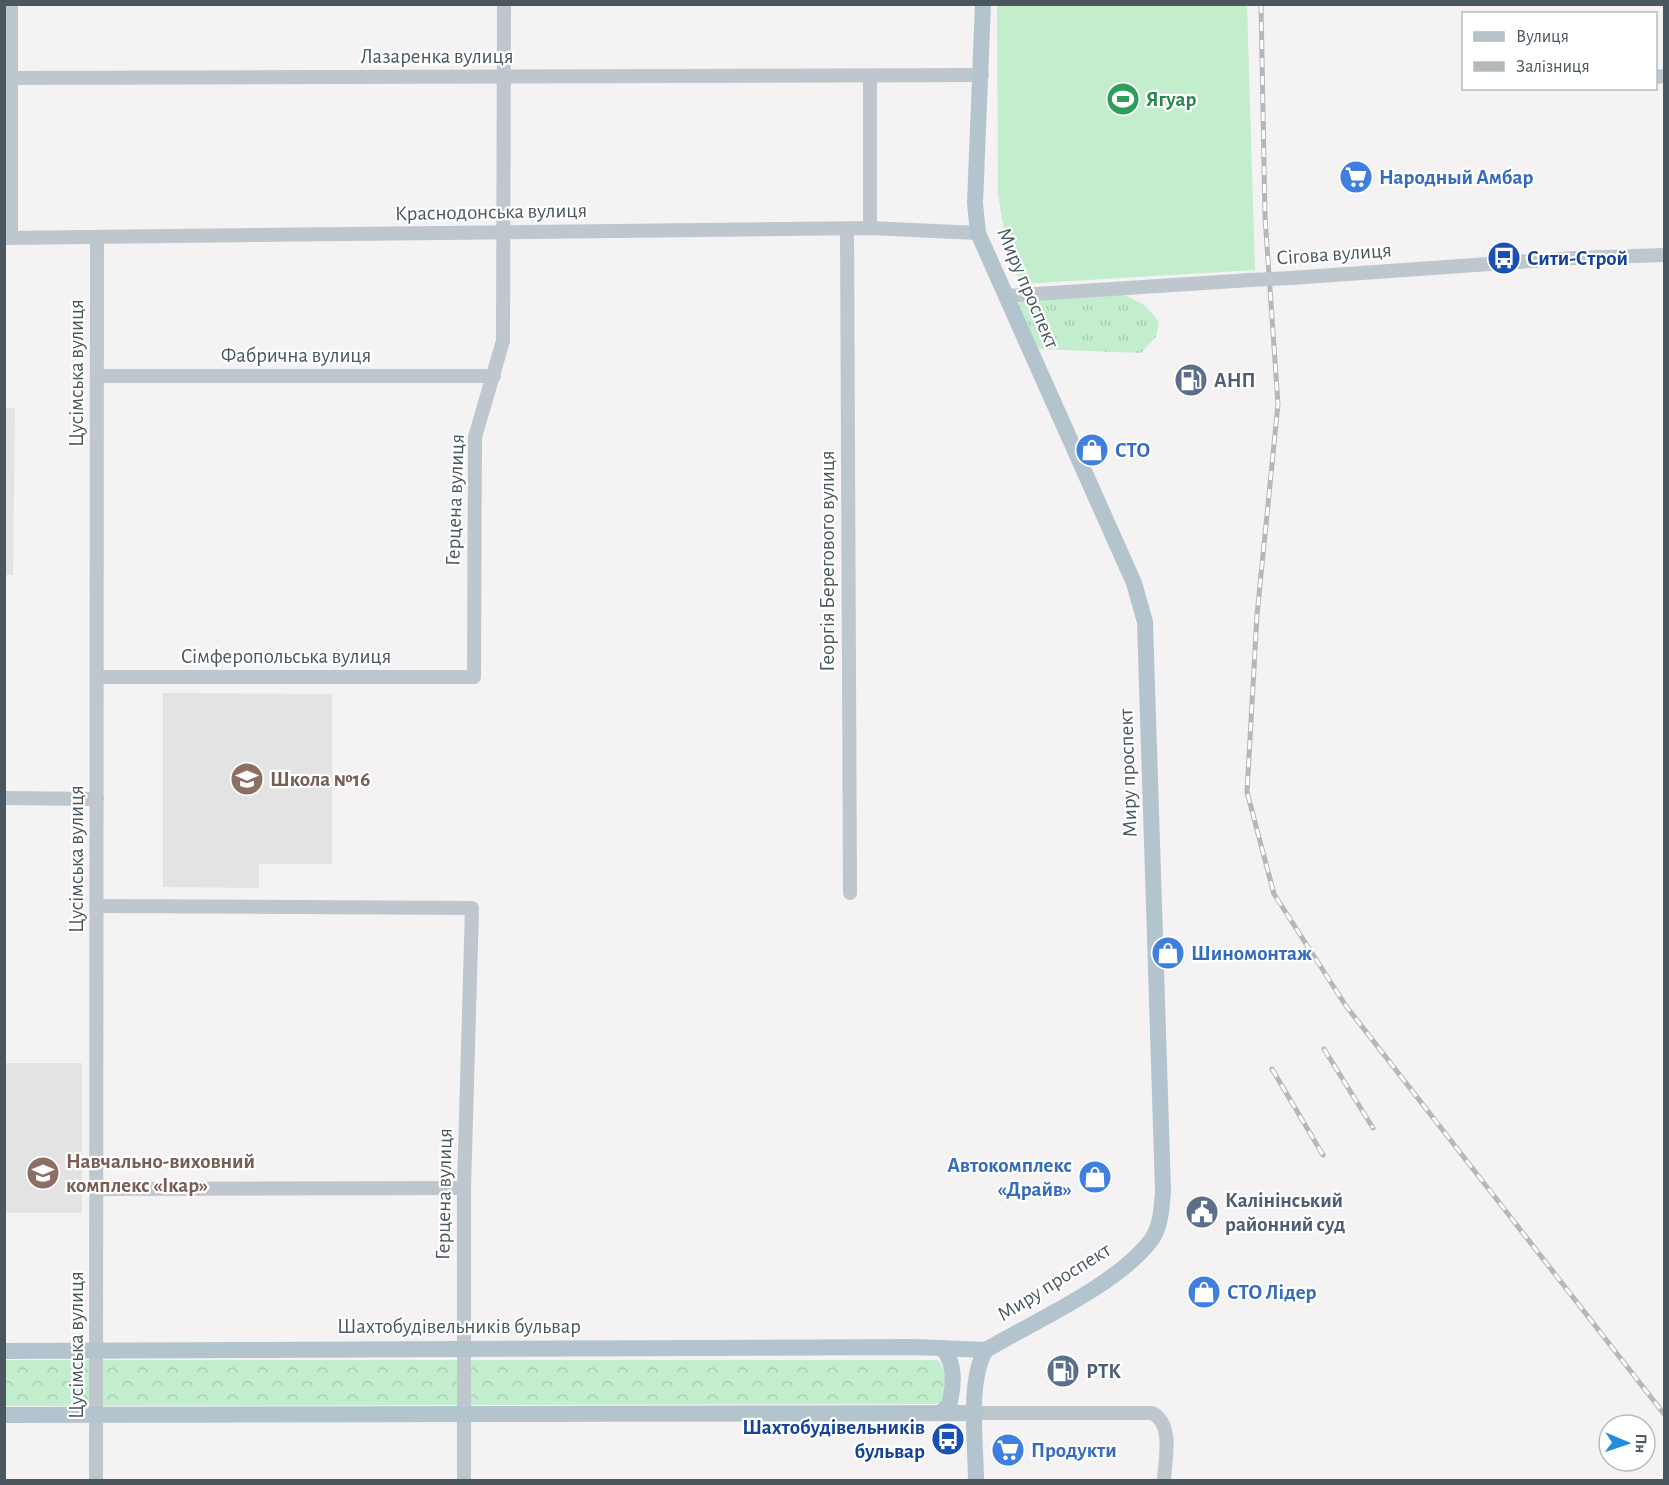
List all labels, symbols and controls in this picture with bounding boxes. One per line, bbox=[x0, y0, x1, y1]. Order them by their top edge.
legend bbox=[1462, 12, 1657, 90]
text: Вулиця bbox=[1516, 28, 1569, 46]
street label: Лазаренка вулиця bbox=[361, 46, 513, 67]
text: Залізниця bbox=[1516, 58, 1590, 76]
sports icon: Ягуар bbox=[1105, 81, 1141, 117]
place label: Ягуар bbox=[1146, 89, 1196, 110]
supermarket icon: Народный Амбар bbox=[1338, 159, 1374, 195]
place label: Народный Амбар bbox=[1379, 167, 1533, 188]
street label: Краснодонська вулиця bbox=[395, 200, 587, 224]
street label: Миру проспект bbox=[993, 225, 1063, 352]
street label: Сігова вулиця bbox=[1276, 239, 1392, 269]
bus stop icon: Сити-Строй bbox=[1486, 240, 1522, 276]
place label: Сити-Строй bbox=[1527, 248, 1628, 269]
street label: Цусімська вулиця bbox=[66, 299, 87, 447]
street label: Фабрична вулиця bbox=[221, 345, 371, 366]
fuel station icon: АНП bbox=[1173, 362, 1209, 398]
place label: АНП bbox=[1214, 370, 1256, 391]
shop icon: СТО bbox=[1074, 432, 1110, 468]
street label: Герцена вулиця bbox=[442, 434, 468, 566]
place label: СТО bbox=[1115, 440, 1150, 461]
street label: Георгія Берегового вулиця bbox=[817, 450, 838, 672]
street label: Сімферопольська вулиця bbox=[181, 646, 391, 667]
street label: Миру проспект bbox=[1115, 708, 1141, 838]
school or university icon: Школа №16 bbox=[229, 761, 265, 797]
place label: Школа №16 bbox=[270, 769, 370, 790]
street label: Цусімська вулиця bbox=[66, 785, 87, 933]
shop icon: Шиномонтаж bbox=[1150, 935, 1186, 971]
place label: Шиномонтаж bbox=[1191, 943, 1312, 964]
street label: Герцена вулиця bbox=[432, 1128, 456, 1260]
place label: Навчально-виховний комплекс «Ікар» bbox=[66, 1151, 255, 1196]
school or university icon: Навчально-виховний комплекс «Ікар» bbox=[25, 1155, 61, 1191]
place label: Автокомплекс «Драйв» bbox=[947, 1155, 1072, 1200]
shop icon: Автокомплекс «Драйв» bbox=[1077, 1159, 1113, 1195]
place label: Калінінський районний суд bbox=[1225, 1190, 1345, 1235]
public building icon: Калінінський районний суд bbox=[1184, 1194, 1220, 1230]
street label: Миру проспект bbox=[994, 1239, 1115, 1325]
street label: Цусімська вулиця bbox=[66, 1271, 87, 1419]
shop icon: СТО Лідер bbox=[1186, 1274, 1222, 1310]
place label: СТО Лідер bbox=[1227, 1282, 1317, 1303]
street label: Шахтобудівельників бульвар bbox=[337, 1316, 581, 1337]
fuel station icon: РТК bbox=[1045, 1353, 1081, 1389]
place label: РТК bbox=[1086, 1361, 1121, 1382]
north arrow bbox=[1597, 1413, 1657, 1473]
place label: Шахтобудівельників бульвар bbox=[742, 1417, 925, 1462]
bus stop icon: Шахтобудівельників бульвар bbox=[930, 1421, 966, 1457]
supermarket icon: Продукти bbox=[990, 1432, 1026, 1468]
text: Пн bbox=[1633, 1433, 1649, 1454]
place label: Продукти bbox=[1031, 1440, 1117, 1461]

